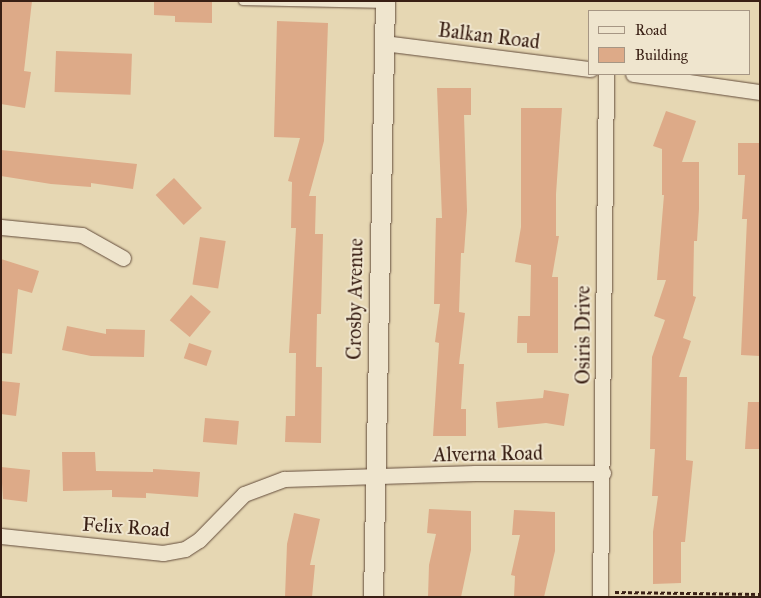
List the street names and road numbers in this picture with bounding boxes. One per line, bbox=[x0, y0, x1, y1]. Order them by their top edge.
street label: Balkan Road bbox=[437, 18, 541, 54]
street label: Crosby Avenue bbox=[342, 238, 368, 360]
street label: Osiris Drive bbox=[571, 286, 595, 384]
street label: Alverna Road bbox=[433, 441, 543, 467]
street label: Felix Road bbox=[81, 512, 171, 542]

